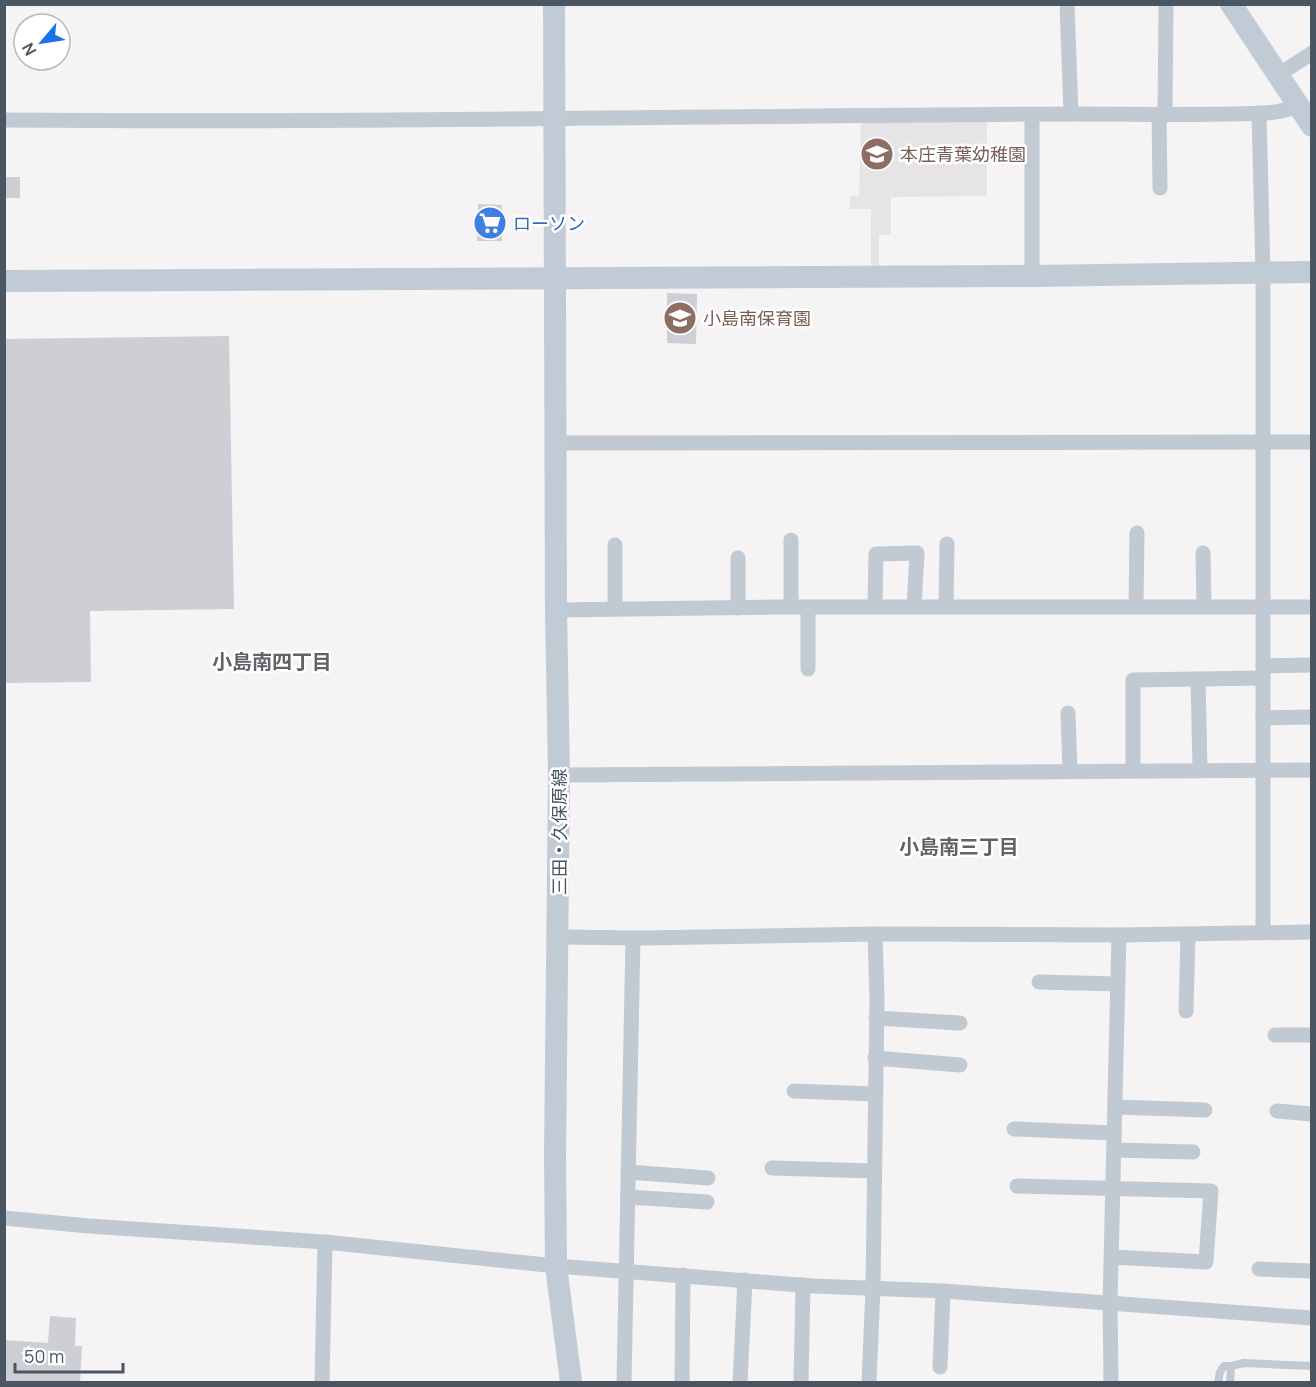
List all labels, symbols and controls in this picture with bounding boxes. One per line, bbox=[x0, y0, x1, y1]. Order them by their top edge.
north arrow bbox=[12, 12, 72, 72]
text: N bbox=[16, 39, 41, 60]
school or university icon: 本庄青葉幼稚園 bbox=[859, 136, 895, 172]
place label: 本庄青葉幼稚園 bbox=[900, 142, 1026, 166]
supermarket icon: ローソン bbox=[472, 205, 508, 241]
place label: ローソン bbox=[513, 211, 585, 235]
school or university icon: 小島南保育園 bbox=[662, 300, 698, 336]
place label: 小島南保育園 bbox=[703, 306, 811, 330]
district label: 小島南四丁目 bbox=[212, 648, 332, 675]
street label: 三田・久保原線 bbox=[547, 769, 571, 895]
district label: 小島南三丁目 bbox=[899, 833, 1019, 860]
scale bar bbox=[15, 1336, 123, 1374]
text: 50 m bbox=[24, 1344, 64, 1368]

